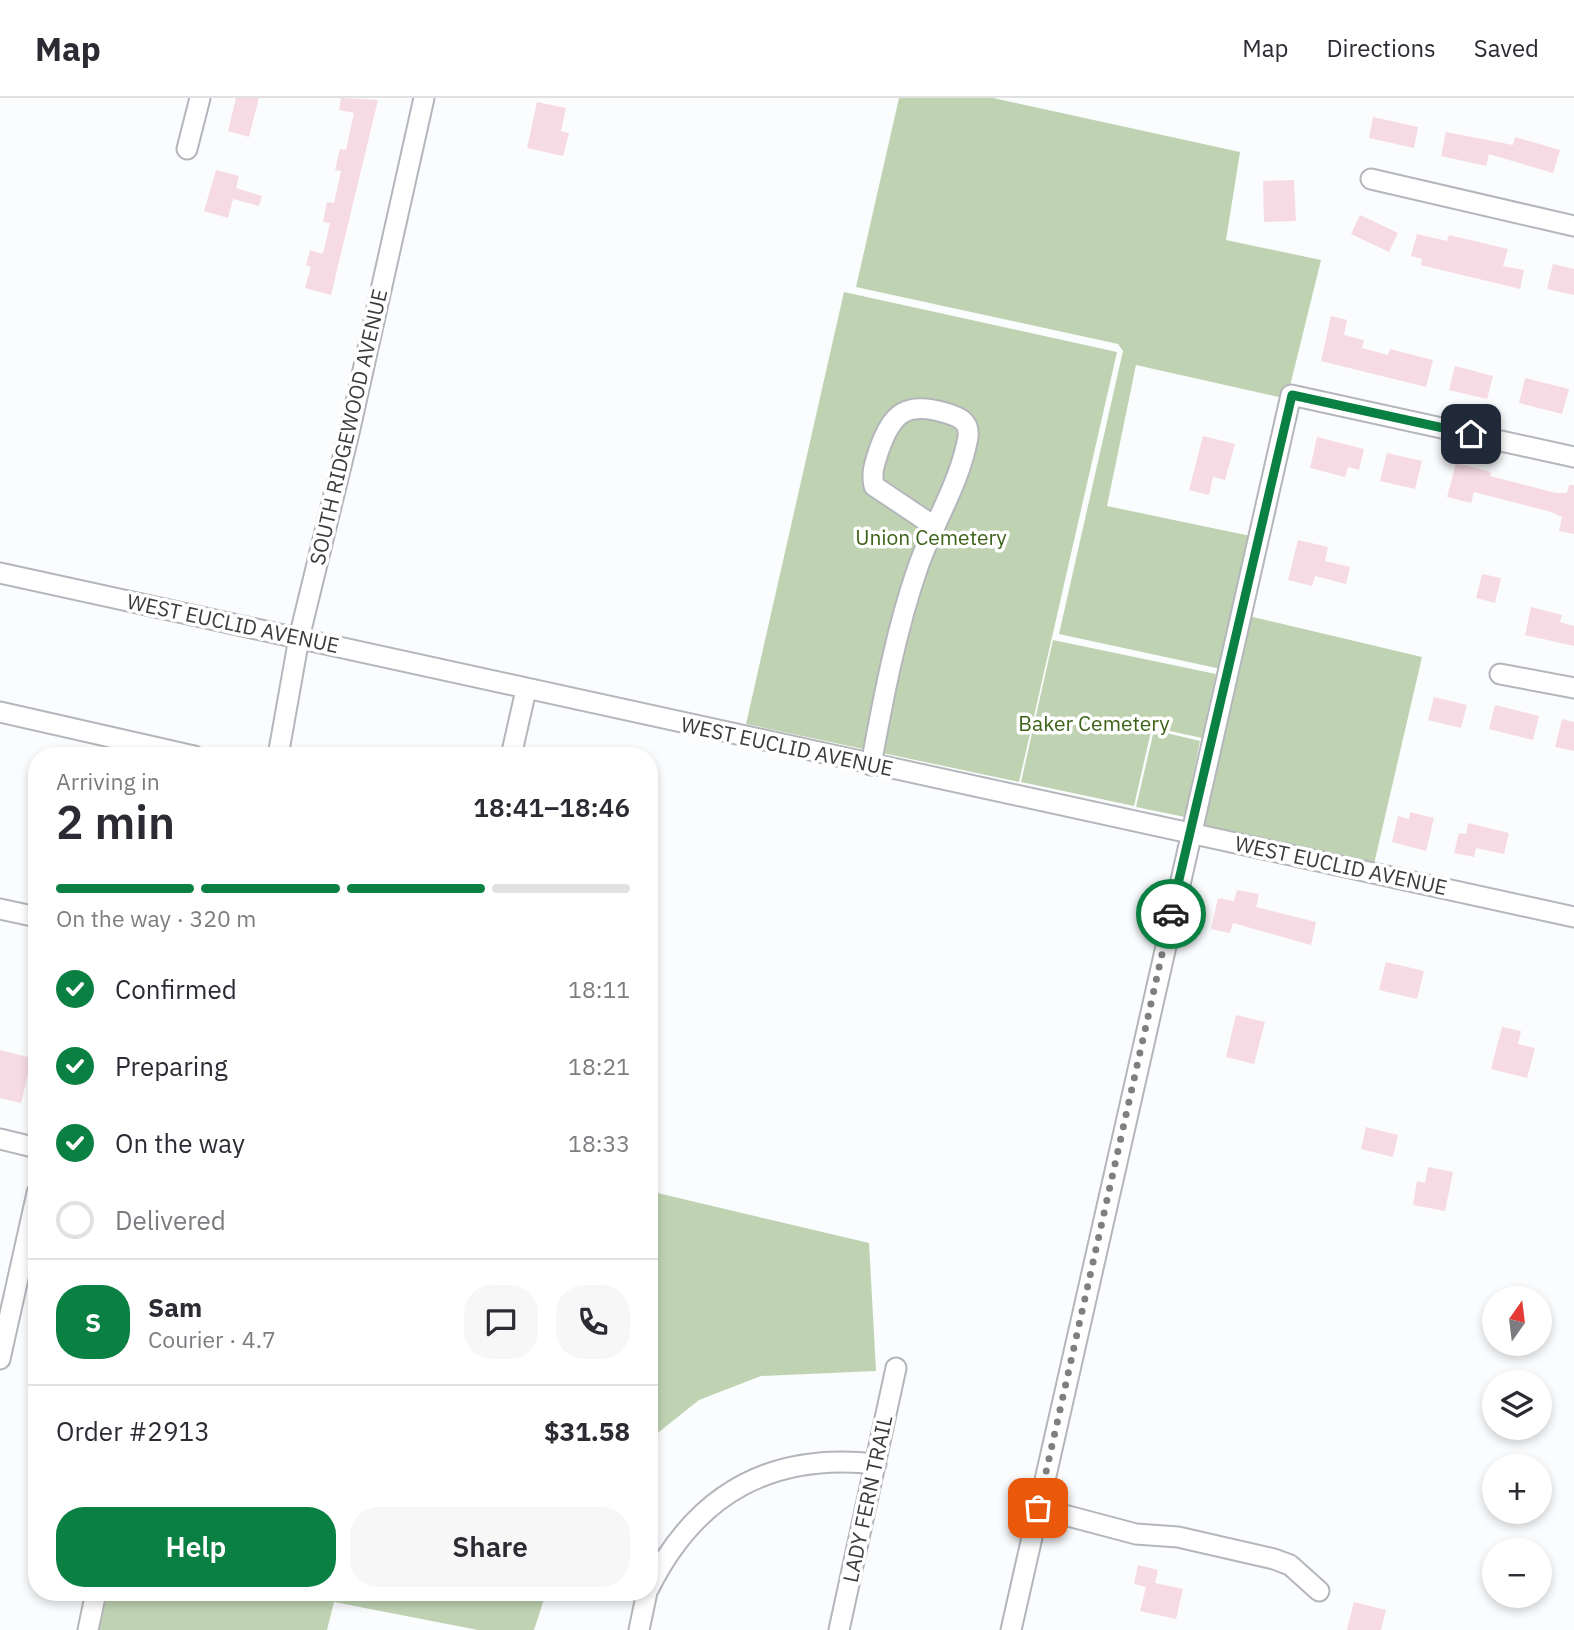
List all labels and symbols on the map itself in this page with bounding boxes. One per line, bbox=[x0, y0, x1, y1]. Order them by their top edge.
street label: SOUTH RIDGEWOOD AVENUE bbox=[303, 286, 393, 567]
pin bbox=[1441, 404, 1501, 464]
park label: Union Cemetery bbox=[855, 523, 1007, 551]
street label: WEST EUCLID AVENUE bbox=[125, 587, 342, 659]
park label: Baker Cemetery bbox=[1018, 709, 1170, 737]
street label: WEST EUCLID AVENUE bbox=[679, 710, 896, 782]
street label: WEST EUCLID AVENUE bbox=[1233, 829, 1450, 901]
courier bbox=[1136, 879, 1206, 949]
north arrow bbox=[1482, 1286, 1552, 1356]
street label: LADY FERN TRAIL bbox=[836, 1413, 898, 1585]
pin bbox=[1008, 1478, 1068, 1538]

